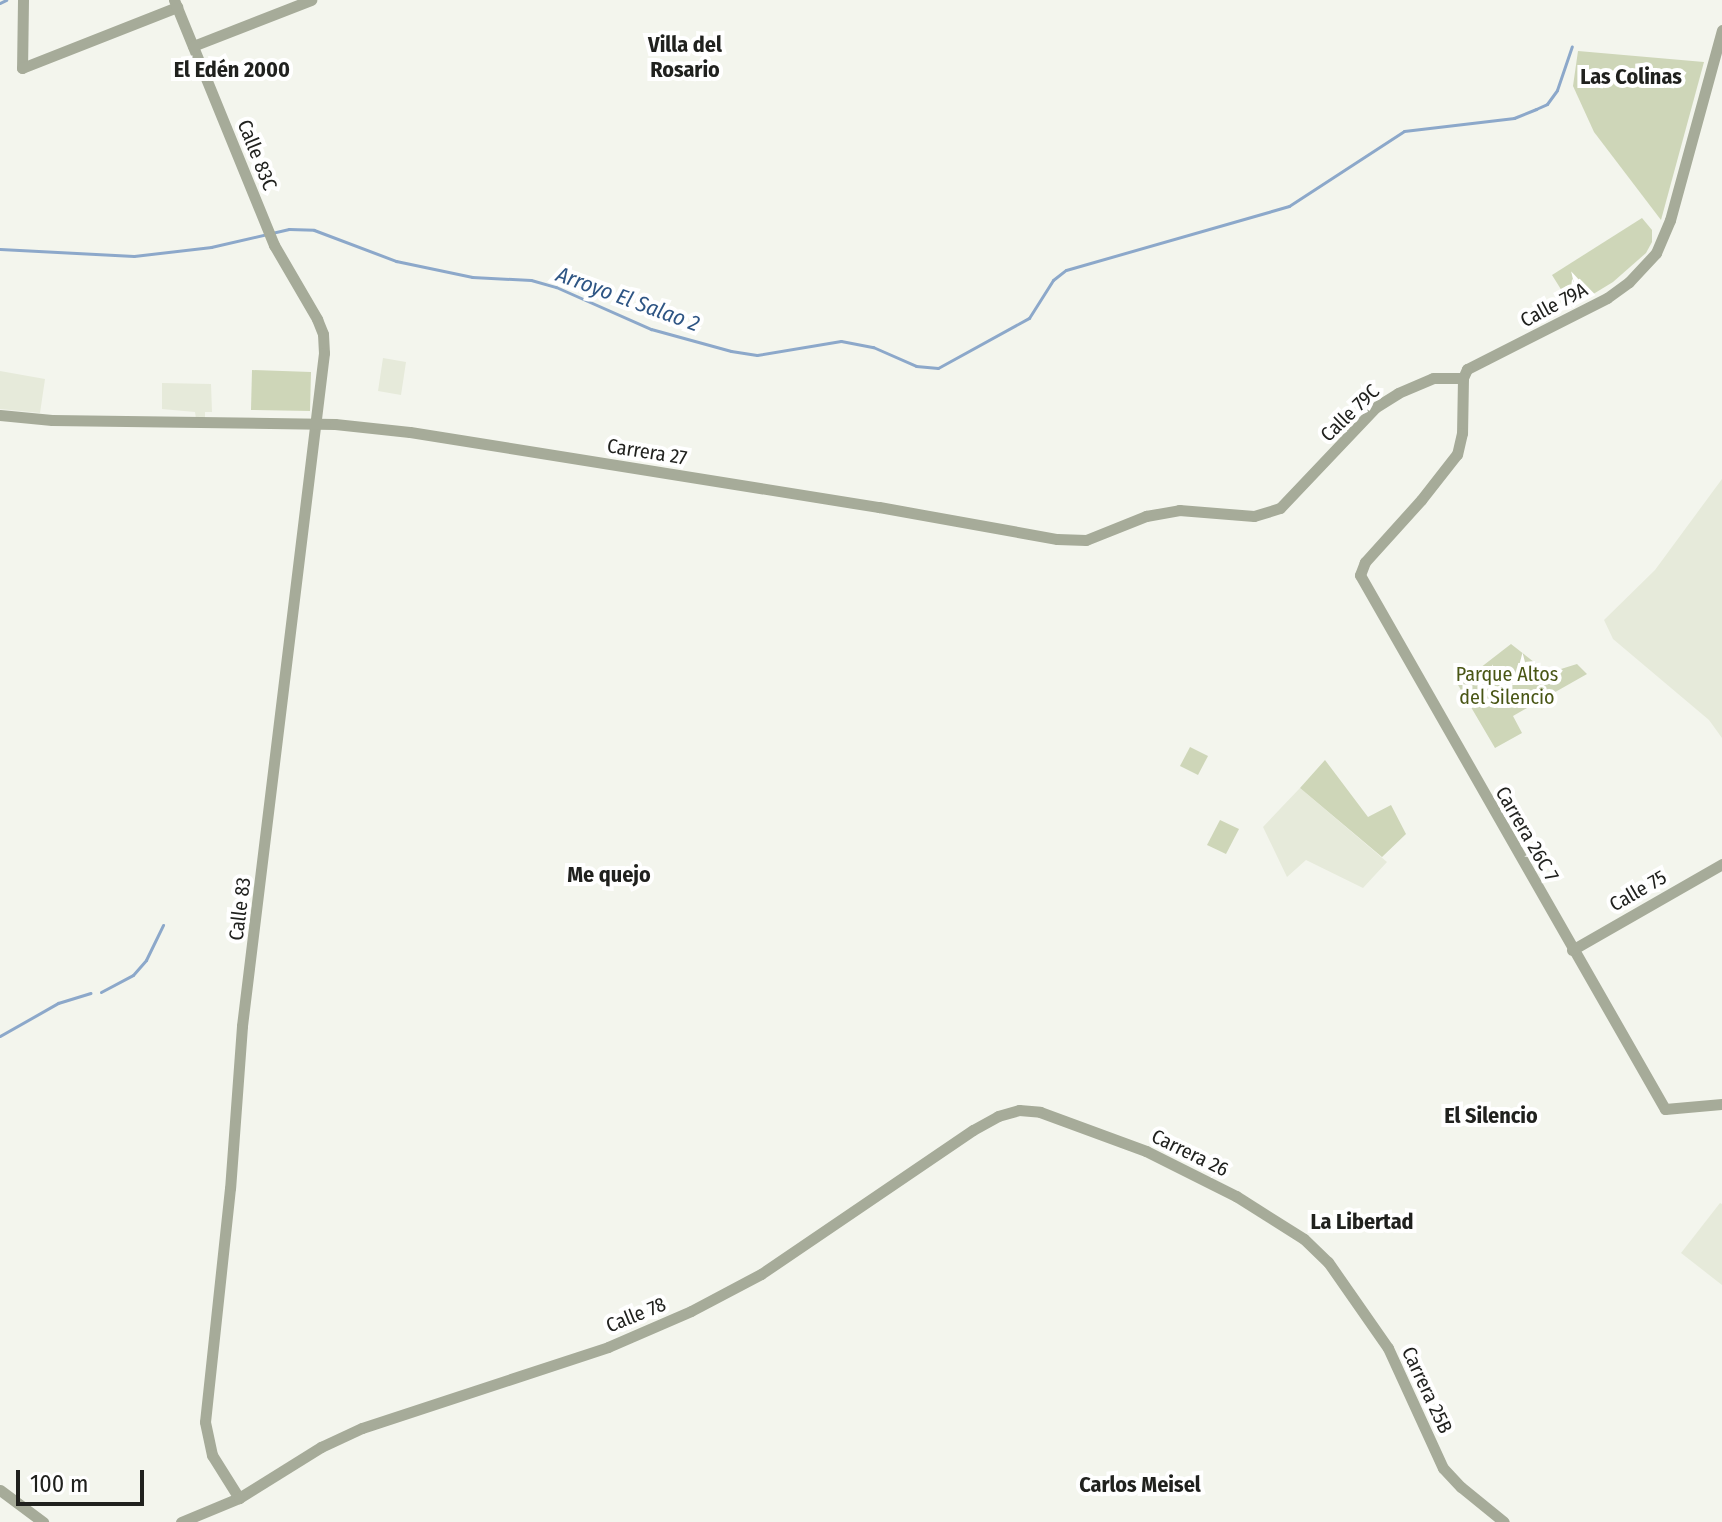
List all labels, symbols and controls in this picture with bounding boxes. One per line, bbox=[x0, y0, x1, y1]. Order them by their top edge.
district label: Villa del Rosario bbox=[648, 31, 722, 82]
district label: El Edén 2000 bbox=[174, 57, 290, 83]
district label: Las Colinas bbox=[1580, 64, 1682, 90]
street label: Calle 83C bbox=[232, 116, 282, 194]
water label: Arroyo El Salao 2 bbox=[553, 261, 703, 337]
street label: Calle 79A bbox=[1516, 277, 1592, 333]
street label: Calle 79C bbox=[1316, 379, 1384, 447]
street label: Carrera 27 bbox=[605, 434, 689, 470]
park label: Parque Altos del Silencio bbox=[1456, 662, 1558, 709]
street label: Carrera 26C 7 bbox=[1490, 782, 1564, 886]
district label: Me quejo bbox=[567, 862, 651, 888]
street label: Calle 75 bbox=[1605, 865, 1671, 917]
street label: Calle 83 bbox=[224, 876, 256, 942]
district label: El Silencio bbox=[1444, 1103, 1538, 1129]
street label: Carrera 26 bbox=[1148, 1124, 1232, 1182]
district label: La Libertad bbox=[1310, 1209, 1414, 1235]
street label: Calle 78 bbox=[603, 1292, 669, 1338]
street label: Carrera 25B bbox=[1397, 1343, 1457, 1437]
scale bar bbox=[20, 1454, 148, 1504]
text: 100 m bbox=[30, 1470, 88, 1498]
district label: Carlos Meisel bbox=[1079, 1472, 1201, 1498]

